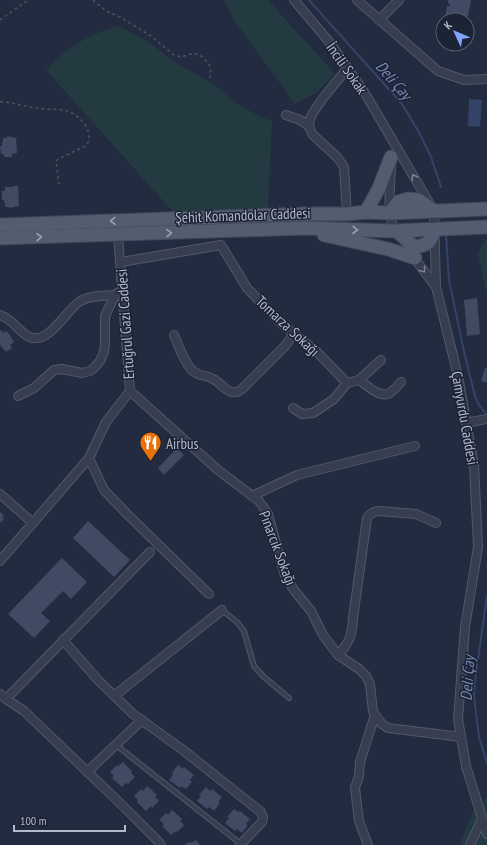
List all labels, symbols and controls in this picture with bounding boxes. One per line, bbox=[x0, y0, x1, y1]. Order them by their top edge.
north arrow bbox=[435, 12, 475, 52]
text: K bbox=[441, 18, 455, 32]
street label: İncili Sokak bbox=[322, 38, 372, 98]
water label: Deli Çay bbox=[372, 56, 418, 105]
one-way arrow bbox=[411, 174, 419, 181]
street label: Şehit Komandolar Caddesi bbox=[175, 203, 311, 227]
one-way arrow bbox=[110, 217, 116, 226]
one-way arrow bbox=[352, 226, 358, 234]
one-way arrow bbox=[166, 229, 172, 237]
one-way arrow bbox=[36, 233, 42, 241]
one-way arrow bbox=[419, 266, 426, 273]
street label: Ertuğrul Gazi Caddesi bbox=[112, 268, 138, 380]
street label: Tomarza Sokağı bbox=[252, 292, 324, 360]
street label: Çamyurdu Caddesi bbox=[447, 370, 483, 466]
restaurant icon: Airbus bbox=[138, 430, 164, 463]
place label: Airbus bbox=[166, 434, 199, 453]
street label: Pınarcık Sokağı bbox=[255, 508, 301, 588]
water label: Deli Çay bbox=[455, 653, 479, 701]
scale bar bbox=[14, 807, 125, 833]
text: 100 m bbox=[20, 813, 47, 828]

